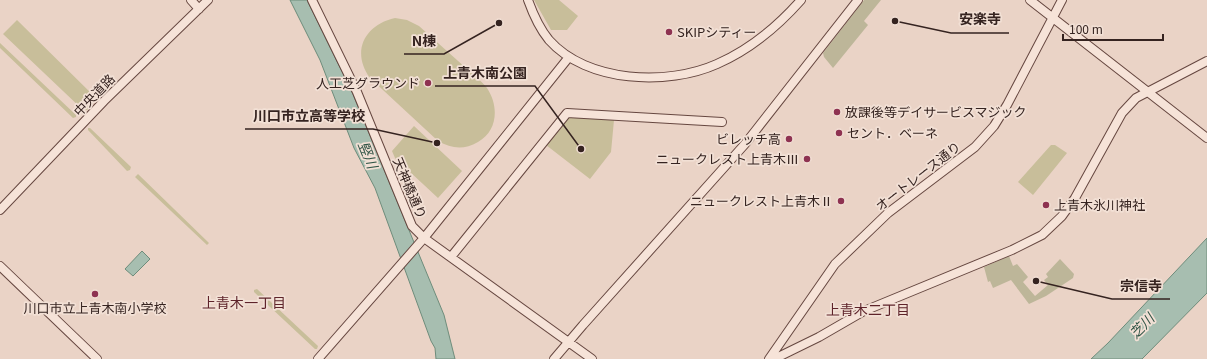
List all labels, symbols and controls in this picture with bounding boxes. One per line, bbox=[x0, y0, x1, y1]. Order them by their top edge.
callout: 安楽寺 bbox=[951, 7, 1009, 33]
text: 安楽寺 bbox=[959, 8, 1001, 28]
scale bar bbox=[1063, 16, 1163, 42]
text: 100 m bbox=[1069, 20, 1103, 37]
place label: SKIPシティー bbox=[677, 22, 756, 41]
marker: SKIPシティー bbox=[664, 27, 674, 37]
callout: N棟 bbox=[404, 28, 444, 54]
text: N棟 bbox=[412, 30, 436, 50]
callout: 上青木南公園 bbox=[435, 60, 535, 86]
text: 上青木南公園 bbox=[443, 62, 527, 82]
street label: 中央道路 bbox=[69, 69, 119, 120]
place label: 人工芝グラウンド bbox=[316, 73, 420, 92]
marker: 人工芝グラウンド bbox=[423, 78, 433, 88]
place label: 放課後等デイサービスマジック bbox=[845, 102, 1027, 121]
callout: 川口市立高等学校 bbox=[245, 103, 373, 129]
text: 川口市立高等学校 bbox=[253, 105, 365, 125]
marker: 放課後等デイサービスマジック bbox=[832, 107, 842, 117]
place label: セント．ベーネ bbox=[847, 123, 938, 142]
marker: セント．ベーネ bbox=[834, 128, 844, 138]
place label: ビレッチ高 bbox=[716, 129, 781, 148]
marker: ビレッチ高 bbox=[784, 134, 794, 144]
street label: オートレース通り bbox=[871, 136, 964, 215]
water label: 竪川 bbox=[354, 138, 384, 173]
place label: ニュークレスト上青木Ⅲ bbox=[656, 149, 799, 168]
street label: 天神橋通り bbox=[389, 154, 432, 221]
marker: ニュークレスト上青木Ⅲ bbox=[802, 154, 812, 164]
place label: ニュークレスト上青木Ⅱ bbox=[690, 191, 833, 210]
place label: 上青木氷川神社 bbox=[1054, 195, 1145, 214]
marker: ニュークレスト上青木Ⅱ bbox=[836, 196, 846, 206]
marker: 上青木氷川神社 bbox=[1041, 200, 1051, 210]
callout: 宗信寺 bbox=[1112, 273, 1170, 299]
text: 宗信寺 bbox=[1120, 275, 1162, 295]
marker: 川口市立上青木南小学校 bbox=[90, 289, 100, 299]
district label: 上青木一丁目 bbox=[202, 292, 286, 312]
place label: 川口市立上青木南小学校 bbox=[23, 298, 167, 317]
district label: 上青木二丁目 bbox=[826, 299, 910, 319]
water label: 芝川 bbox=[1124, 307, 1160, 342]

